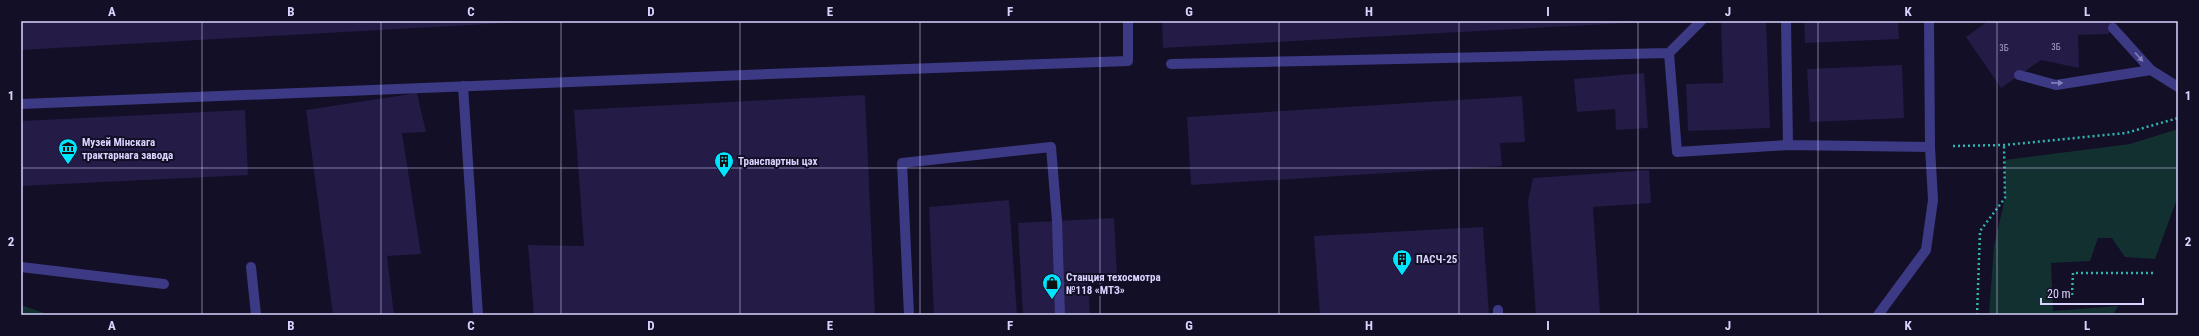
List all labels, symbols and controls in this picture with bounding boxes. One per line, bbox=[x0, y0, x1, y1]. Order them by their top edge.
text: A bbox=[108, 4, 116, 19]
text: B bbox=[287, 4, 295, 19]
text: C bbox=[467, 4, 475, 19]
text: D bbox=[647, 4, 655, 19]
text: E bbox=[827, 4, 834, 19]
text: F bbox=[1007, 4, 1013, 19]
text: G bbox=[1185, 4, 1193, 19]
text: H bbox=[1365, 4, 1373, 19]
text: I bbox=[1546, 4, 1550, 19]
text: J bbox=[1725, 4, 1731, 19]
text: K bbox=[1904, 4, 1912, 19]
text: L bbox=[2084, 4, 2090, 19]
house number: 3Б bbox=[2051, 42, 2061, 52]
house number: 3Б bbox=[1999, 43, 2009, 53]
one-way arrow bbox=[2135, 52, 2144, 62]
one-way arrow bbox=[2051, 80, 2064, 86]
text: 1 bbox=[8, 88, 14, 103]
text: 1 bbox=[2185, 88, 2191, 103]
place label: Музей Мінскага трактарнага завода bbox=[82, 136, 173, 162]
museum icon: Музей Мінскага трактарнага завода bbox=[57, 137, 79, 165]
building icon: Транспартны цэх bbox=[713, 150, 735, 178]
place label: Транспартны цэх bbox=[738, 155, 818, 168]
text: 2 bbox=[8, 234, 15, 249]
text: 2 bbox=[2185, 234, 2192, 249]
building icon: ПАСЧ-25 bbox=[1391, 248, 1413, 276]
place label: ПАСЧ-25 bbox=[1416, 253, 1458, 266]
place label: Станция техосмотра №118 «МТЗ» bbox=[1066, 271, 1161, 297]
shop icon: Станция техосмотра №118 «МТЗ» bbox=[1041, 272, 1063, 300]
scale bar bbox=[2041, 280, 2143, 306]
text: 20 m bbox=[2047, 287, 2071, 301]
text: A bbox=[108, 318, 116, 333]
text: B bbox=[287, 318, 295, 333]
text: C bbox=[467, 318, 475, 333]
text: D bbox=[647, 318, 655, 333]
text: E bbox=[827, 318, 834, 333]
text: F bbox=[1007, 318, 1013, 333]
text: G bbox=[1185, 318, 1193, 333]
text: H bbox=[1365, 318, 1373, 333]
text: I bbox=[1546, 318, 1550, 333]
text: J bbox=[1725, 318, 1731, 333]
text: K bbox=[1904, 318, 1912, 333]
text: L bbox=[2084, 318, 2090, 333]

